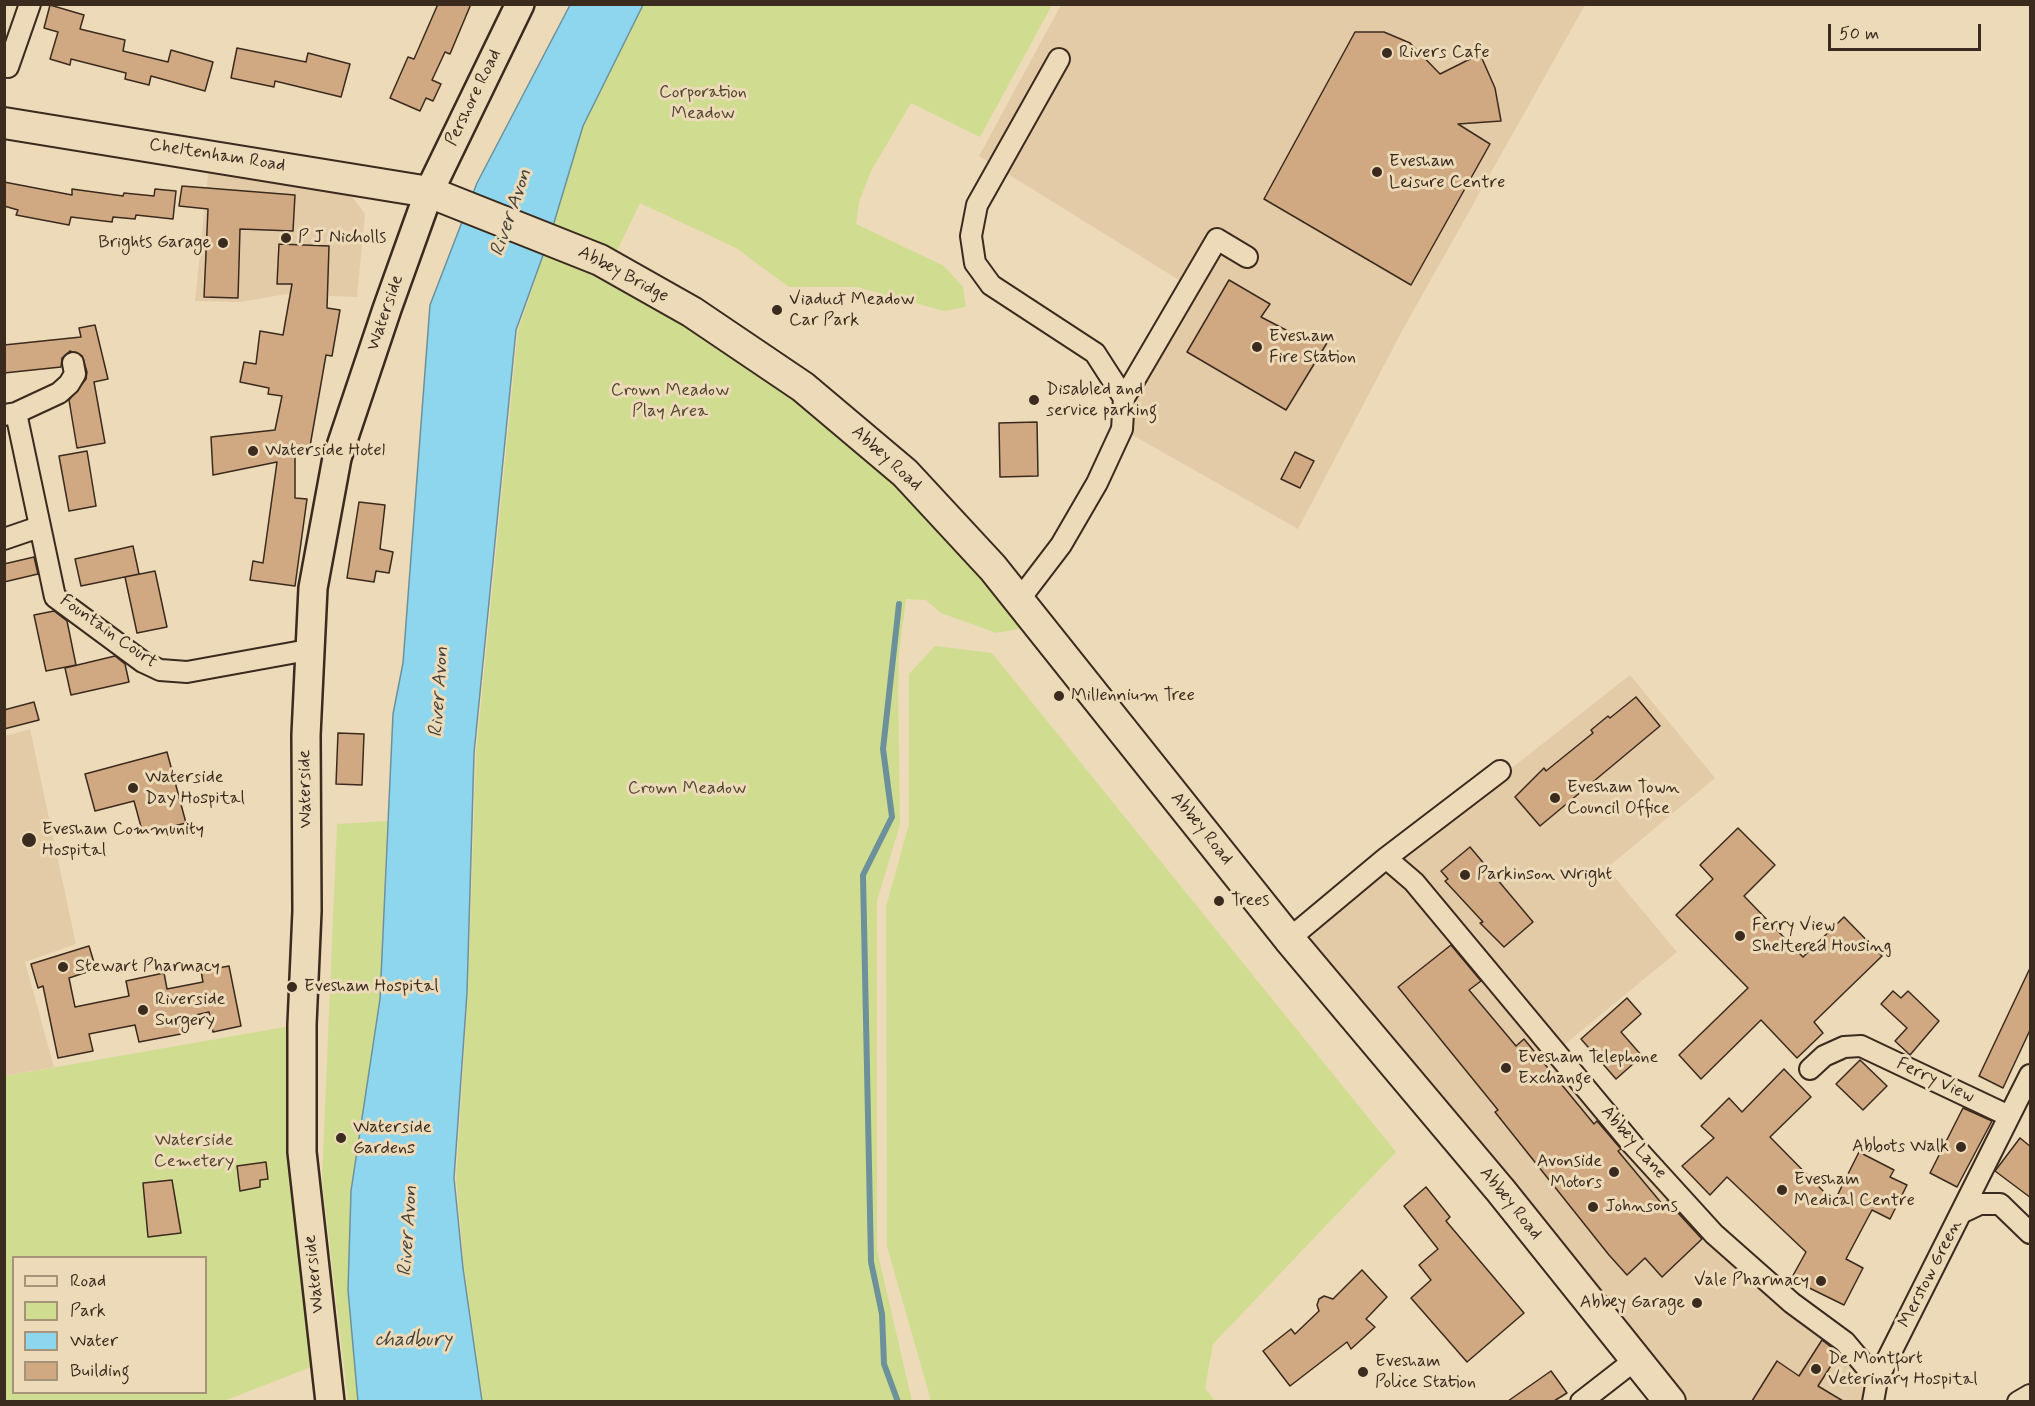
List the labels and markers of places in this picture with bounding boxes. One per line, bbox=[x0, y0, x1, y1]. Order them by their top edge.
place label: Rivers Cafe bbox=[1399, 42, 1490, 64]
marker: Rivers Cafe bbox=[1380, 46, 1394, 60]
place label: Evesham Leisure Centre bbox=[1389, 151, 1505, 194]
marker: Evesham Leisure Centre bbox=[1370, 165, 1384, 179]
place label: P J Nicholls bbox=[298, 227, 386, 249]
marker: P J Nicholls bbox=[279, 231, 293, 245]
place label: Brights Garage bbox=[98, 232, 211, 254]
marker: Brights Garage bbox=[216, 236, 230, 250]
place label: Viaduct Meadow Car Park bbox=[789, 289, 914, 332]
marker: Viaduct Meadow Car Park bbox=[770, 303, 784, 317]
place label: Evesham Fire Station bbox=[1269, 326, 1356, 368]
marker: Evesham Fire Station bbox=[1250, 340, 1264, 354]
place label: Disabled and service parking bbox=[1046, 379, 1157, 422]
marker: Disabled and service parking bbox=[1027, 393, 1041, 407]
place label: Waterside Hotel bbox=[265, 440, 385, 462]
marker: Waterside Hotel bbox=[246, 444, 260, 458]
place label: Millennium Tree bbox=[1071, 685, 1195, 707]
marker: Millennium Tree bbox=[1052, 689, 1066, 703]
place label: Waterside Day Hospital bbox=[145, 767, 245, 810]
place label: Evesham Town Council Office bbox=[1567, 777, 1680, 820]
marker: Waterside Day Hospital bbox=[126, 781, 140, 795]
marker: Evesham Town Council Office bbox=[1548, 791, 1562, 805]
place label: Evesham Community Hospital bbox=[42, 819, 204, 862]
marker: Evesham Community Hospital bbox=[20, 831, 38, 849]
place label: Parkinson Wright bbox=[1477, 864, 1612, 886]
marker: Parkinson Wright bbox=[1458, 868, 1472, 882]
place label: Trees bbox=[1231, 890, 1269, 912]
marker: Trees bbox=[1212, 894, 1226, 908]
place label: Ferry View Sheltered Housing bbox=[1752, 915, 1892, 958]
marker: Ferry View Sheltered Housing bbox=[1733, 929, 1747, 943]
place label: Stewart Pharmacy bbox=[75, 956, 220, 978]
marker: Stewart Pharmacy bbox=[56, 960, 70, 974]
place label: Evesham Hospital bbox=[304, 976, 439, 998]
marker: Evesham Hospital bbox=[285, 980, 299, 994]
place label: Riverside Surgery bbox=[155, 989, 225, 1032]
marker: Riverside Surgery bbox=[136, 1003, 150, 1017]
place label: Evesham Telephone Exchange bbox=[1518, 1047, 1658, 1090]
marker: Evesham Telephone Exchange bbox=[1499, 1061, 1513, 1075]
place label: Waterside Gardens bbox=[353, 1117, 432, 1160]
marker: Waterside Gardens bbox=[334, 1131, 348, 1145]
place label: Abbots Walk bbox=[1852, 1136, 1949, 1158]
marker: Abbots Walk bbox=[1954, 1140, 1968, 1154]
place label: Avonside Motors bbox=[1537, 1151, 1602, 1194]
marker: Avonside Motors bbox=[1607, 1165, 1621, 1179]
place label: Evesham Medical Centre bbox=[1794, 1169, 1915, 1212]
marker: Evesham Medical Centre bbox=[1775, 1183, 1789, 1197]
place label: Johnsons bbox=[1605, 1196, 1678, 1218]
marker: Johnsons bbox=[1586, 1200, 1600, 1214]
place label: Vale Pharmacy bbox=[1694, 1270, 1809, 1292]
marker: Vale Pharmacy bbox=[1814, 1274, 1828, 1288]
place label: Abbey Garage bbox=[1580, 1292, 1685, 1314]
marker: Abbey Garage bbox=[1690, 1296, 1704, 1310]
place label: De Montfort Veterinary Hospital bbox=[1828, 1348, 1978, 1390]
place label: Evesham Police Station bbox=[1375, 1351, 1476, 1394]
marker: De Montfort Veterinary Hospital bbox=[1809, 1362, 1823, 1376]
marker: Evesham Police Station bbox=[1356, 1365, 1370, 1379]

